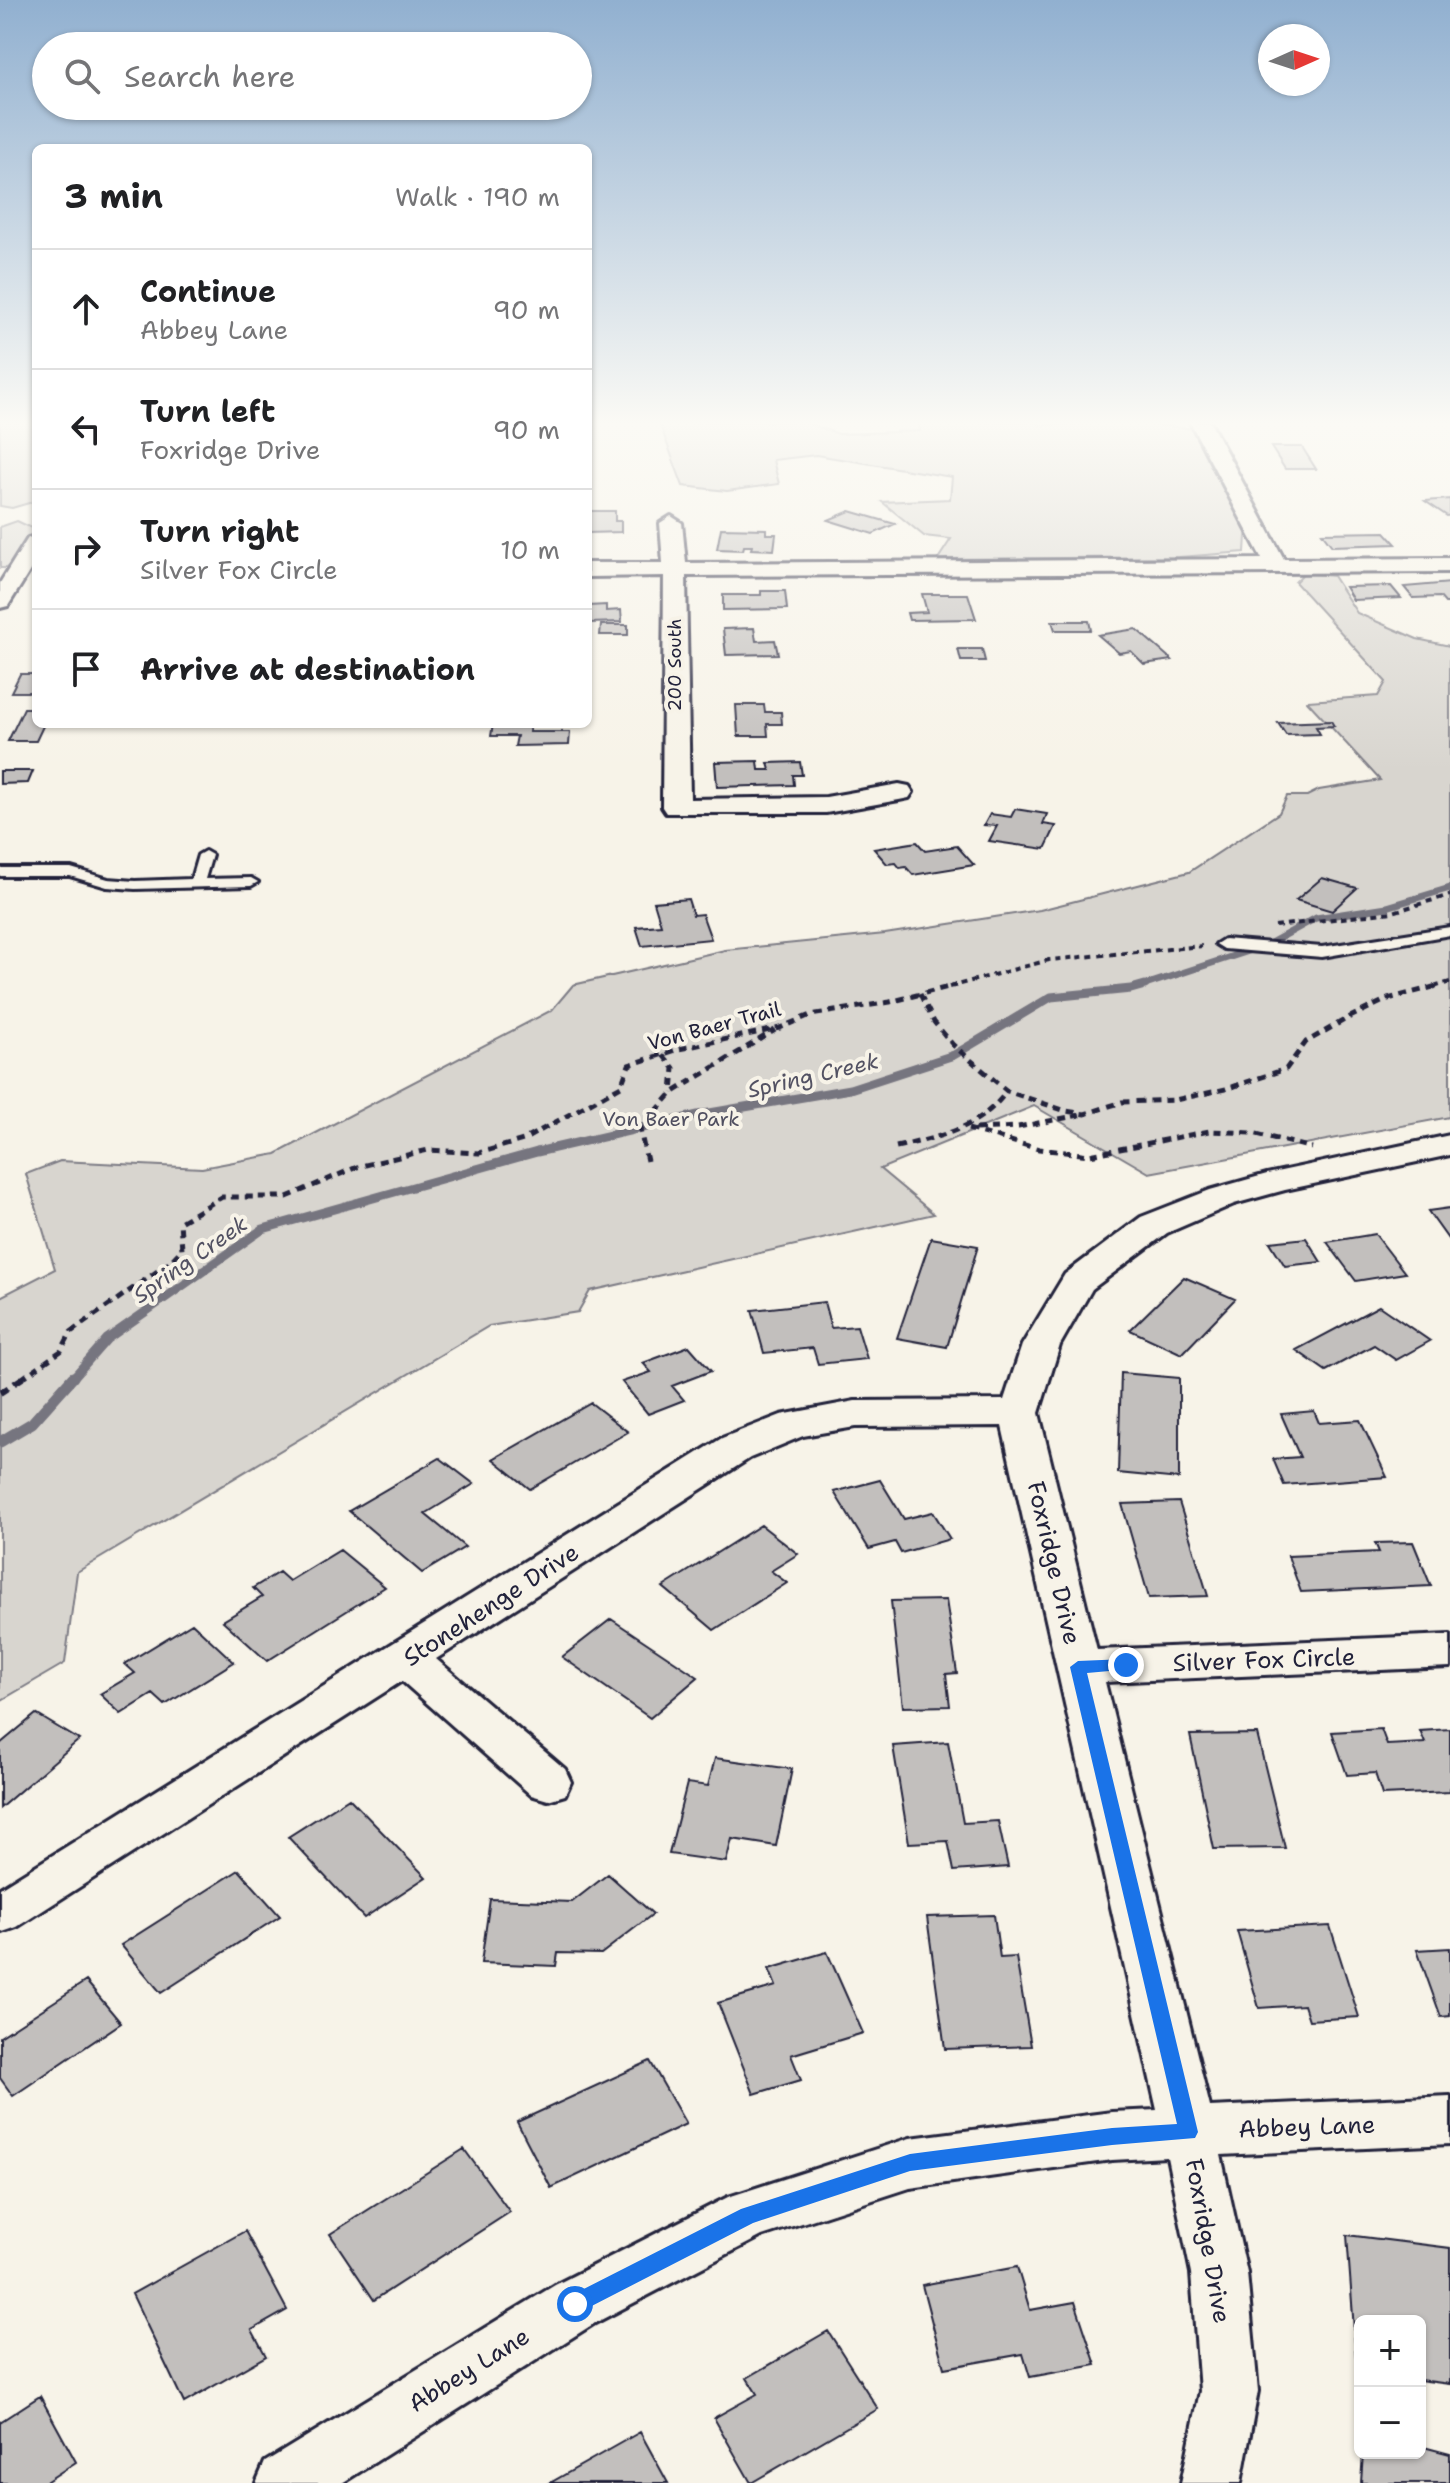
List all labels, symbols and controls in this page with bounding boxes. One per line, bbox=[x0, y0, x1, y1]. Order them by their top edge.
north arrow bbox=[1258, 24, 1330, 96]
search box bbox=[32, 32, 592, 120]
icon: search bbox=[60, 54, 104, 98]
text: Search here bbox=[124, 56, 295, 97]
text: 3 min bbox=[64, 173, 163, 219]
text: Walk · 190 m bbox=[395, 179, 560, 214]
text: Continue bbox=[140, 271, 276, 312]
icon: ahead bbox=[64, 287, 108, 331]
text: 90 m bbox=[493, 292, 560, 327]
text: Abbey Lane bbox=[140, 312, 288, 347]
text: Turn left bbox=[140, 391, 275, 432]
icon: left bbox=[64, 407, 108, 451]
text: 90 m bbox=[493, 412, 560, 447]
text: Foxridge Drive bbox=[140, 432, 321, 467]
text: Turn right bbox=[140, 511, 299, 552]
icon: right bbox=[64, 527, 108, 571]
text: 10 m bbox=[500, 532, 560, 567]
text: Silver Fox Circle bbox=[140, 552, 338, 587]
street label: 200 South bbox=[663, 618, 687, 712]
icon: arrive bbox=[64, 647, 108, 691]
text: Arrive at destination bbox=[140, 649, 475, 690]
street label: Von Baer Trail bbox=[644, 996, 784, 1056]
water label: Spring Creek bbox=[745, 1046, 882, 1105]
park label: Von Baer Park bbox=[602, 1106, 740, 1132]
water label: Spring Creek bbox=[127, 1209, 254, 1310]
street label: Foxridge Drive bbox=[1020, 1478, 1088, 1648]
street label: Stonehenge Drive bbox=[397, 1536, 585, 1674]
street label: Silver Fox Circle bbox=[1172, 1641, 1356, 1679]
route end bbox=[1108, 1647, 1144, 1683]
street label: Abbey Lane bbox=[1238, 2109, 1376, 2145]
street label: Foxridge Drive bbox=[1178, 2156, 1238, 2326]
route start bbox=[557, 2286, 593, 2322]
map controls bbox=[1354, 2315, 1426, 2459]
button: + bbox=[1354, 2315, 1426, 2387]
street label: Abbey Lane bbox=[402, 2320, 536, 2420]
button: − bbox=[1354, 2387, 1426, 2459]

